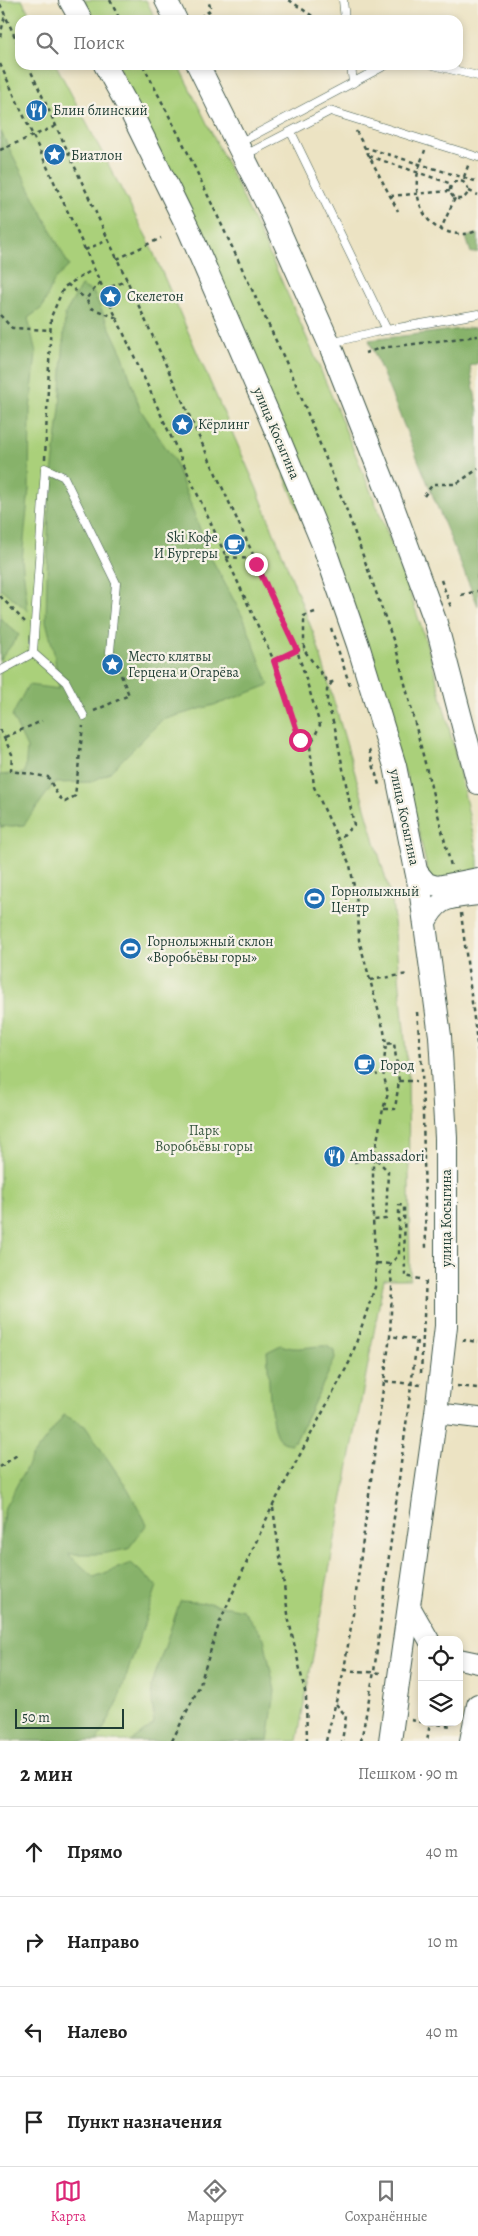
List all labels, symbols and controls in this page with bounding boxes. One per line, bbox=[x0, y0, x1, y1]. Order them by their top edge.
search box bbox=[15, 15, 463, 70]
icon: search bbox=[33, 29, 61, 57]
text: Поиск bbox=[73, 30, 125, 56]
restaurant icon: Блин блинский bbox=[25, 98, 49, 122]
place label: Блин блинский bbox=[53, 101, 148, 120]
place icon: Биатлон bbox=[43, 143, 67, 167]
place label: Биатлон bbox=[71, 146, 122, 165]
place icon: Скелетон bbox=[99, 284, 123, 308]
place label: Скелетон bbox=[127, 287, 184, 306]
street label: улица Косыгина bbox=[248, 383, 305, 483]
place icon: Кёрлинг bbox=[170, 412, 194, 436]
place label: Кёрлинг bbox=[198, 415, 250, 434]
place label: Ski Кофе И Бургеры bbox=[154, 528, 218, 563]
cafe icon: Ski Кофе И Бургеры bbox=[222, 533, 246, 557]
route end bbox=[245, 553, 268, 576]
place label: Место клятвы Герцена и Огарёва bbox=[128, 647, 240, 682]
place icon: Место клятвы Герцена и Огарёва bbox=[100, 652, 124, 676]
route start bbox=[289, 729, 312, 752]
street label: улица Косыгина bbox=[385, 766, 424, 868]
place label: Горнолыжный Центр bbox=[331, 882, 419, 917]
sports icon: Горнолыжный Центр bbox=[303, 887, 327, 911]
place label: Горнолыжный склон «Воробьёвы горы» bbox=[147, 932, 273, 967]
sports icon: Горнолыжный склон «Воробьёвы горы» bbox=[119, 937, 143, 961]
cafe icon: Город bbox=[352, 1053, 376, 1077]
place label: Город bbox=[380, 1056, 414, 1075]
park label: Парк Воробьёвы горы bbox=[155, 1121, 253, 1156]
restaurant icon: Ambassadori bbox=[322, 1144, 346, 1168]
place label: Ambassadori bbox=[349, 1147, 425, 1166]
street label: улица Косыгина bbox=[437, 1168, 456, 1268]
map controls bbox=[418, 1636, 463, 1726]
button: locate bbox=[418, 1636, 463, 1681]
button: layers bbox=[418, 1681, 463, 1726]
scale bar bbox=[15, 1706, 124, 1729]
text: 50 m bbox=[22, 1708, 50, 1727]
text: 2 мин bbox=[20, 1760, 73, 1788]
text: Пешком · 90 m bbox=[358, 1763, 458, 1785]
icon: ahead bbox=[20, 1838, 48, 1866]
text: Прямо bbox=[67, 1839, 122, 1865]
text: 40 m bbox=[426, 1841, 458, 1863]
icon: right bbox=[20, 1928, 48, 1956]
text: Направо bbox=[67, 1929, 139, 1955]
text: 10 m bbox=[428, 1931, 458, 1953]
icon: left bbox=[20, 2018, 48, 2046]
text: Налево bbox=[67, 2019, 127, 2045]
text: 40 m bbox=[426, 2021, 458, 2043]
icon: arrive bbox=[20, 2108, 48, 2136]
text: Пункт назначения bbox=[67, 2109, 222, 2135]
tab: Карта bbox=[51, 2177, 86, 2226]
tab: Маршрут bbox=[187, 2177, 244, 2226]
tab: Сохранённые bbox=[345, 2177, 427, 2226]

